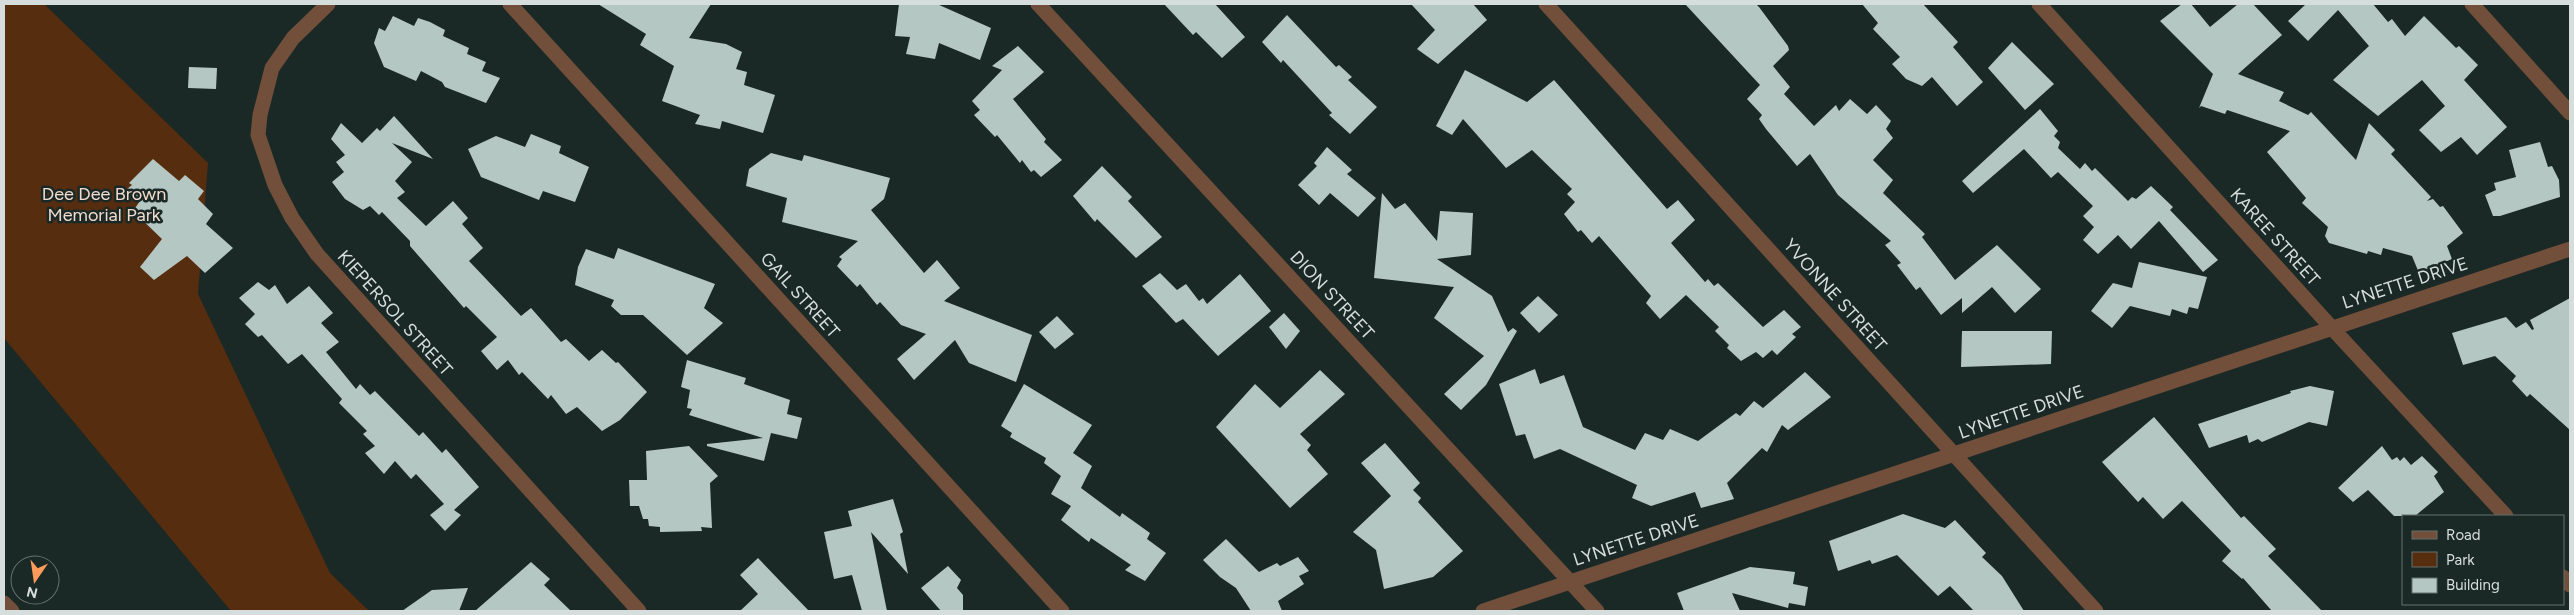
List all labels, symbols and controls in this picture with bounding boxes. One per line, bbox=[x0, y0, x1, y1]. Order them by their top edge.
park label: Dee Dee Brown Memorial Park bbox=[42, 183, 166, 226]
street label: KAREE STREET bbox=[2225, 184, 2325, 290]
street label: YVONNE STREET bbox=[1779, 234, 1891, 356]
street label: KIEPERSOL STREET bbox=[333, 246, 457, 380]
street label: DION STREET bbox=[1285, 246, 1379, 344]
street label: GAIL STREET bbox=[756, 248, 844, 343]
street label: LYNETTE DRIVE bbox=[2339, 252, 2471, 314]
street label: LYNETTE DRIVE bbox=[1955, 380, 2087, 444]
street label: LYNETTE DRIVE bbox=[1570, 509, 1702, 571]
legend bbox=[2402, 515, 2564, 605]
text: Road bbox=[2446, 526, 2481, 544]
text: Park bbox=[2446, 551, 2475, 569]
north arrow bbox=[10, 555, 60, 605]
text: Building bbox=[2446, 576, 2500, 594]
text: N bbox=[25, 583, 39, 602]

